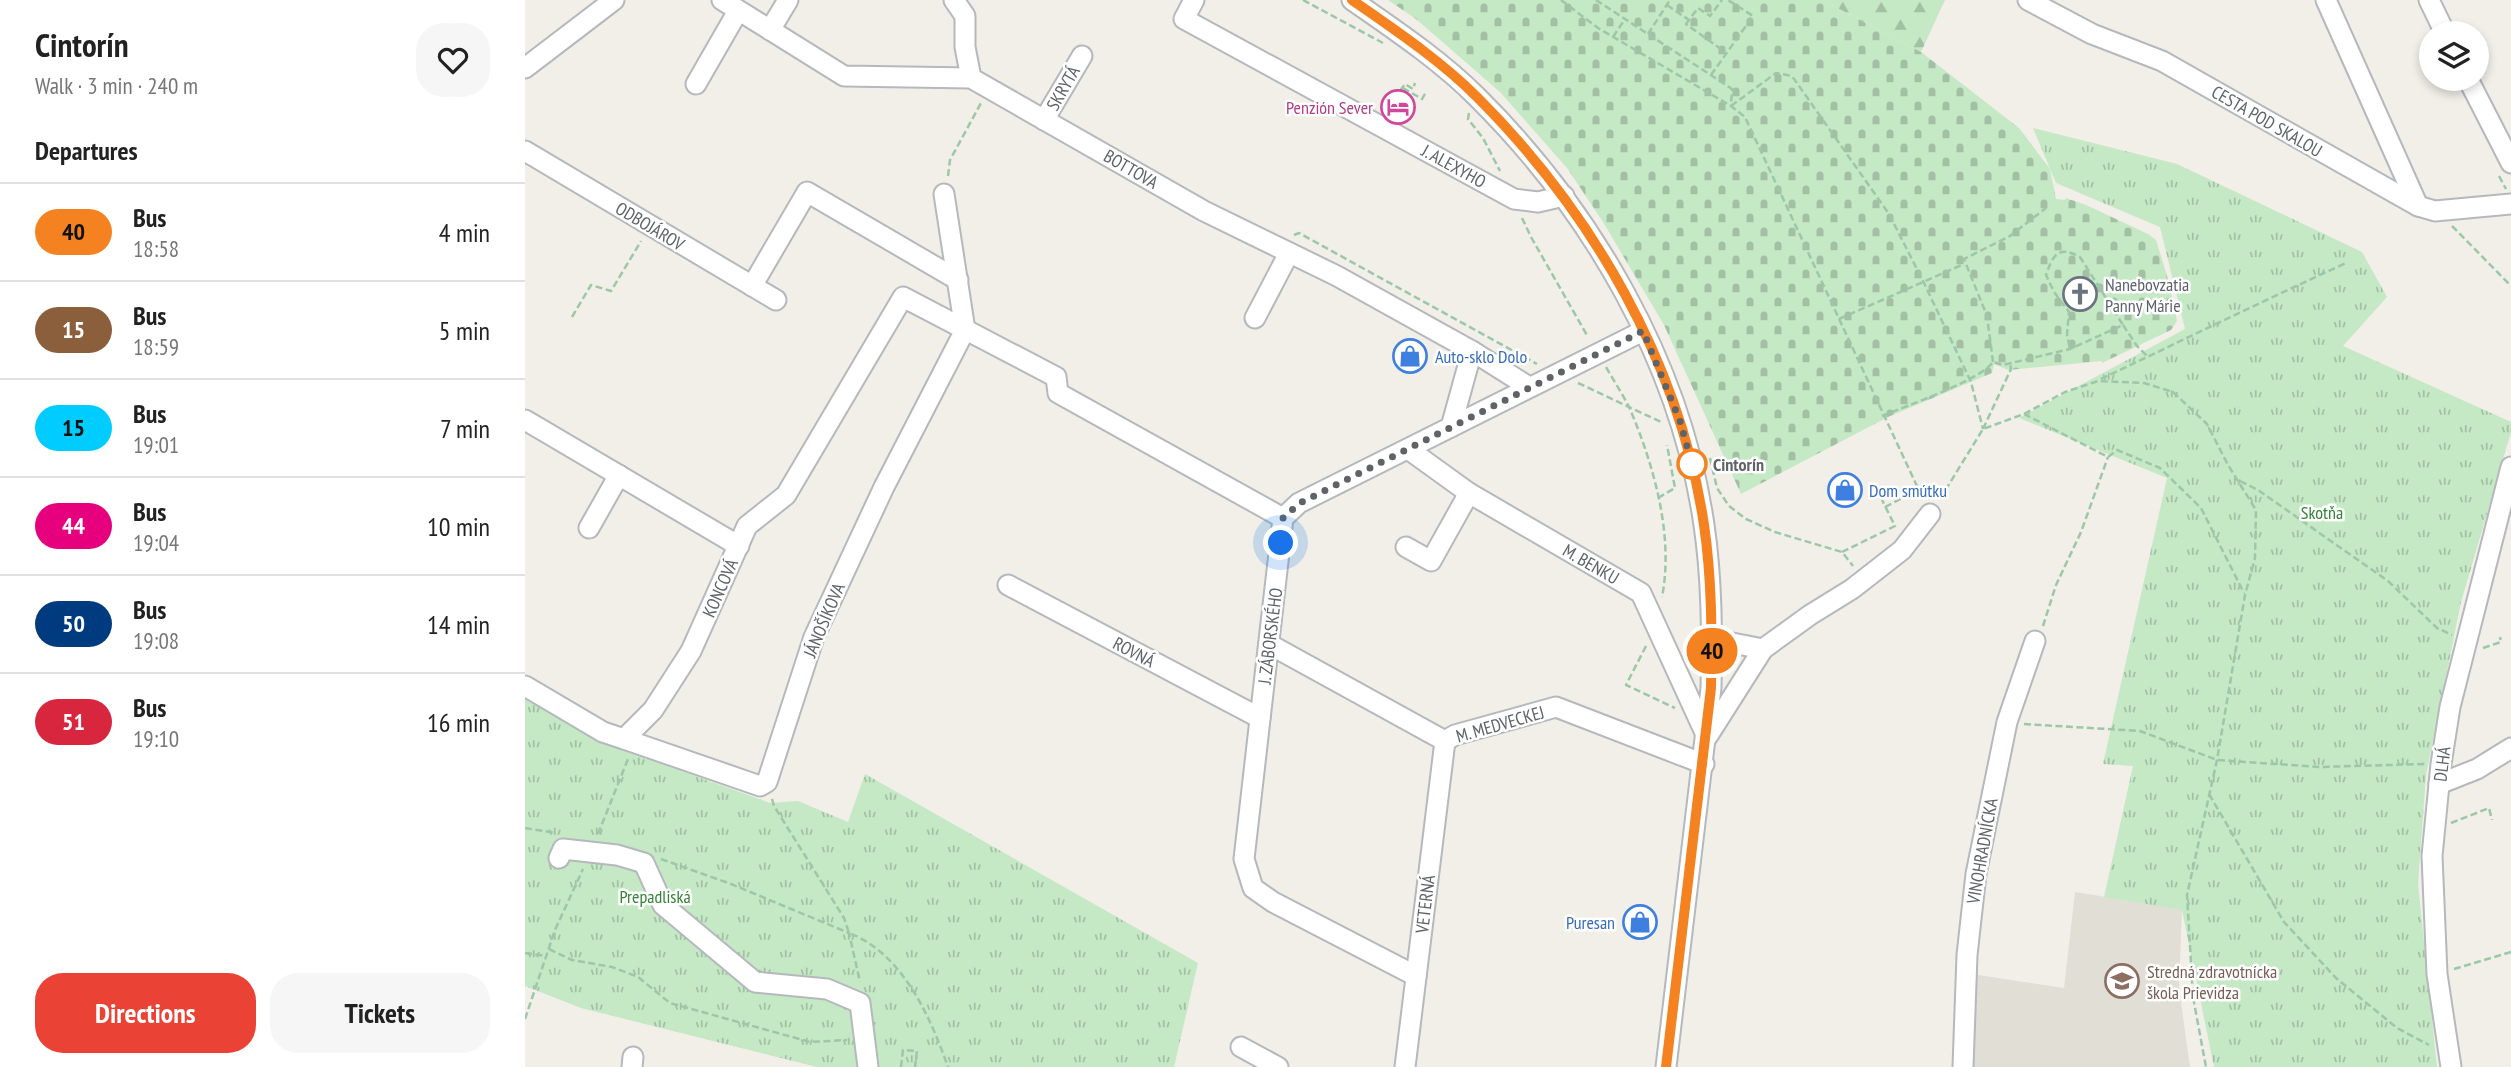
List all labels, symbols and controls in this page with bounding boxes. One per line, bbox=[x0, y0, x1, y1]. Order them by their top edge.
map controls bbox=[2419, 21, 2489, 91]
button: layers bbox=[2419, 21, 2489, 91]
text: Cintorín bbox=[35, 23, 129, 66]
button: heart bbox=[416, 23, 490, 97]
street label: SKRYTÁ bbox=[1041, 61, 1085, 114]
text: Walk · 3 min · 240 m bbox=[35, 71, 198, 100]
street label: CESTA POD SKALOU bbox=[2208, 80, 2326, 162]
hotel icon: Penzión Sever bbox=[1379, 88, 1417, 126]
place label: Penzión Sever bbox=[1286, 96, 1373, 119]
text: Departures bbox=[35, 134, 138, 167]
street label: J. ALEXYHO bbox=[1417, 139, 1490, 193]
street label: BOTTOVA bbox=[1100, 144, 1163, 194]
street label: ODBOJÁROV bbox=[611, 196, 689, 256]
text: Bus bbox=[133, 201, 166, 234]
text: 40 bbox=[62, 216, 85, 247]
text: 4 min bbox=[439, 216, 490, 249]
text: 18:58 bbox=[133, 234, 179, 263]
place label: Nanebovzatia Panny Márie bbox=[2105, 273, 2189, 317]
church icon: Nanebovzatia Panny Márie bbox=[2061, 275, 2099, 313]
text: Bus bbox=[133, 299, 166, 332]
text: 15 bbox=[62, 314, 85, 345]
text: 5 min bbox=[439, 314, 490, 347]
text: 18:59 bbox=[133, 332, 179, 361]
shop icon: Auto-sklo Dolo bbox=[1391, 337, 1429, 375]
place label: Auto-sklo Dolo bbox=[1435, 345, 1527, 368]
text: Bus bbox=[133, 397, 166, 430]
text: 15 bbox=[62, 412, 85, 443]
text: 7 min bbox=[440, 412, 490, 445]
text: 19:01 bbox=[133, 430, 179, 459]
marker: Cintorín bbox=[1677, 449, 1707, 479]
place label: Cintorín bbox=[1713, 453, 1764, 476]
shop icon: Dom smútku bbox=[1826, 471, 1864, 509]
place label: Dom smútku bbox=[1869, 479, 1947, 502]
text: Bus bbox=[133, 495, 166, 528]
park label: Skotňa bbox=[2301, 501, 2343, 524]
text: 44 bbox=[62, 510, 85, 541]
text: 10 min bbox=[427, 510, 490, 543]
your location bbox=[1263, 525, 1298, 560]
text: 19:04 bbox=[133, 528, 179, 557]
street label: M. BENKU bbox=[1559, 539, 1623, 589]
street label: KONCOVÁ bbox=[697, 555, 743, 621]
street label: JÁNOŠÍKOVA bbox=[798, 579, 850, 662]
street label: J. ZÁBORSKÉHO bbox=[1253, 586, 1287, 686]
text: Bus bbox=[133, 593, 166, 626]
text: 50 bbox=[62, 608, 85, 639]
text: 14 min bbox=[427, 608, 490, 641]
text: 19:08 bbox=[133, 626, 179, 655]
line badge: 40 bbox=[1681, 628, 1743, 674]
street label: ROVNÁ bbox=[1109, 631, 1159, 673]
text: 40 bbox=[1701, 635, 1723, 666]
text: Bus bbox=[133, 691, 166, 724]
street label: M. MEDVECKEJ bbox=[1453, 700, 1547, 748]
text: 51 bbox=[62, 706, 85, 737]
text: 16 min bbox=[427, 706, 490, 739]
text: 19:10 bbox=[133, 724, 179, 753]
street label: DLHÁ bbox=[2428, 745, 2456, 783]
street label: VINOHRADNÍCKA bbox=[1961, 796, 2003, 907]
street label: VETERNÁ bbox=[1410, 873, 1440, 936]
park label: Prepadliská bbox=[619, 885, 691, 908]
shop icon: Puresan bbox=[1621, 903, 1659, 941]
place label: Puresan bbox=[1566, 911, 1615, 934]
place label: Stredná zdravotnícka škola Prievidza bbox=[2147, 960, 2277, 1004]
school or university icon: Stredná zdravotnícka škola Prievidza bbox=[2103, 962, 2141, 1000]
button: Directions bbox=[35, 973, 256, 1053]
button: Tickets bbox=[270, 973, 490, 1053]

